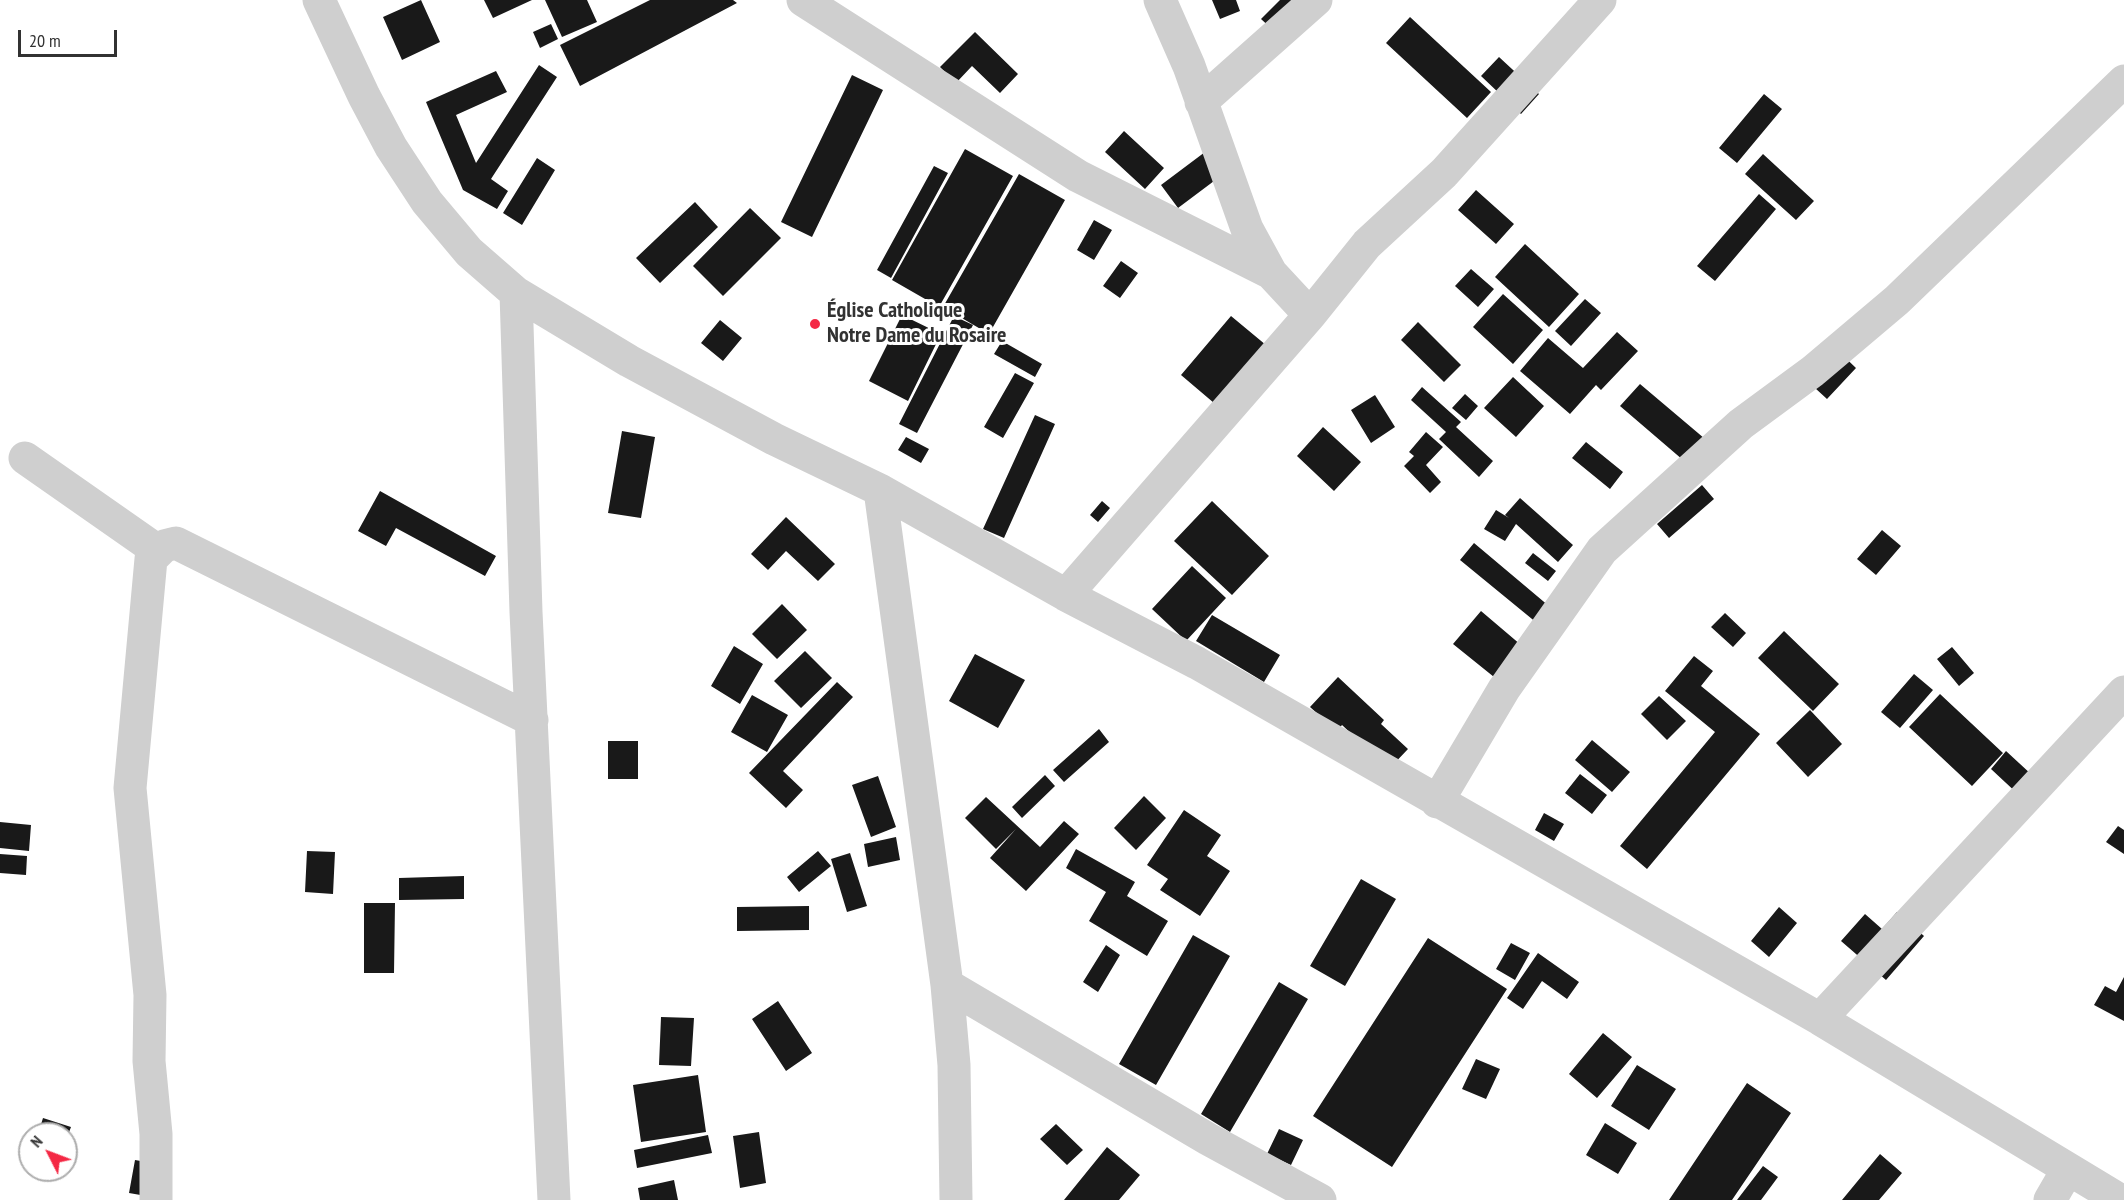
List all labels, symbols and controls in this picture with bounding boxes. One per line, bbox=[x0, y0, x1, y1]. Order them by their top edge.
scale bar bbox=[21, 18, 120, 56]
text: 20 m bbox=[29, 29, 61, 52]
place label: Église Catholique Notre Dame du Rosaire bbox=[827, 298, 1006, 350]
marker: Église Catholique Notre Dame du Rosaire bbox=[808, 317, 822, 331]
north arrow bbox=[18, 1122, 78, 1182]
text: N bbox=[26, 1131, 46, 1151]

